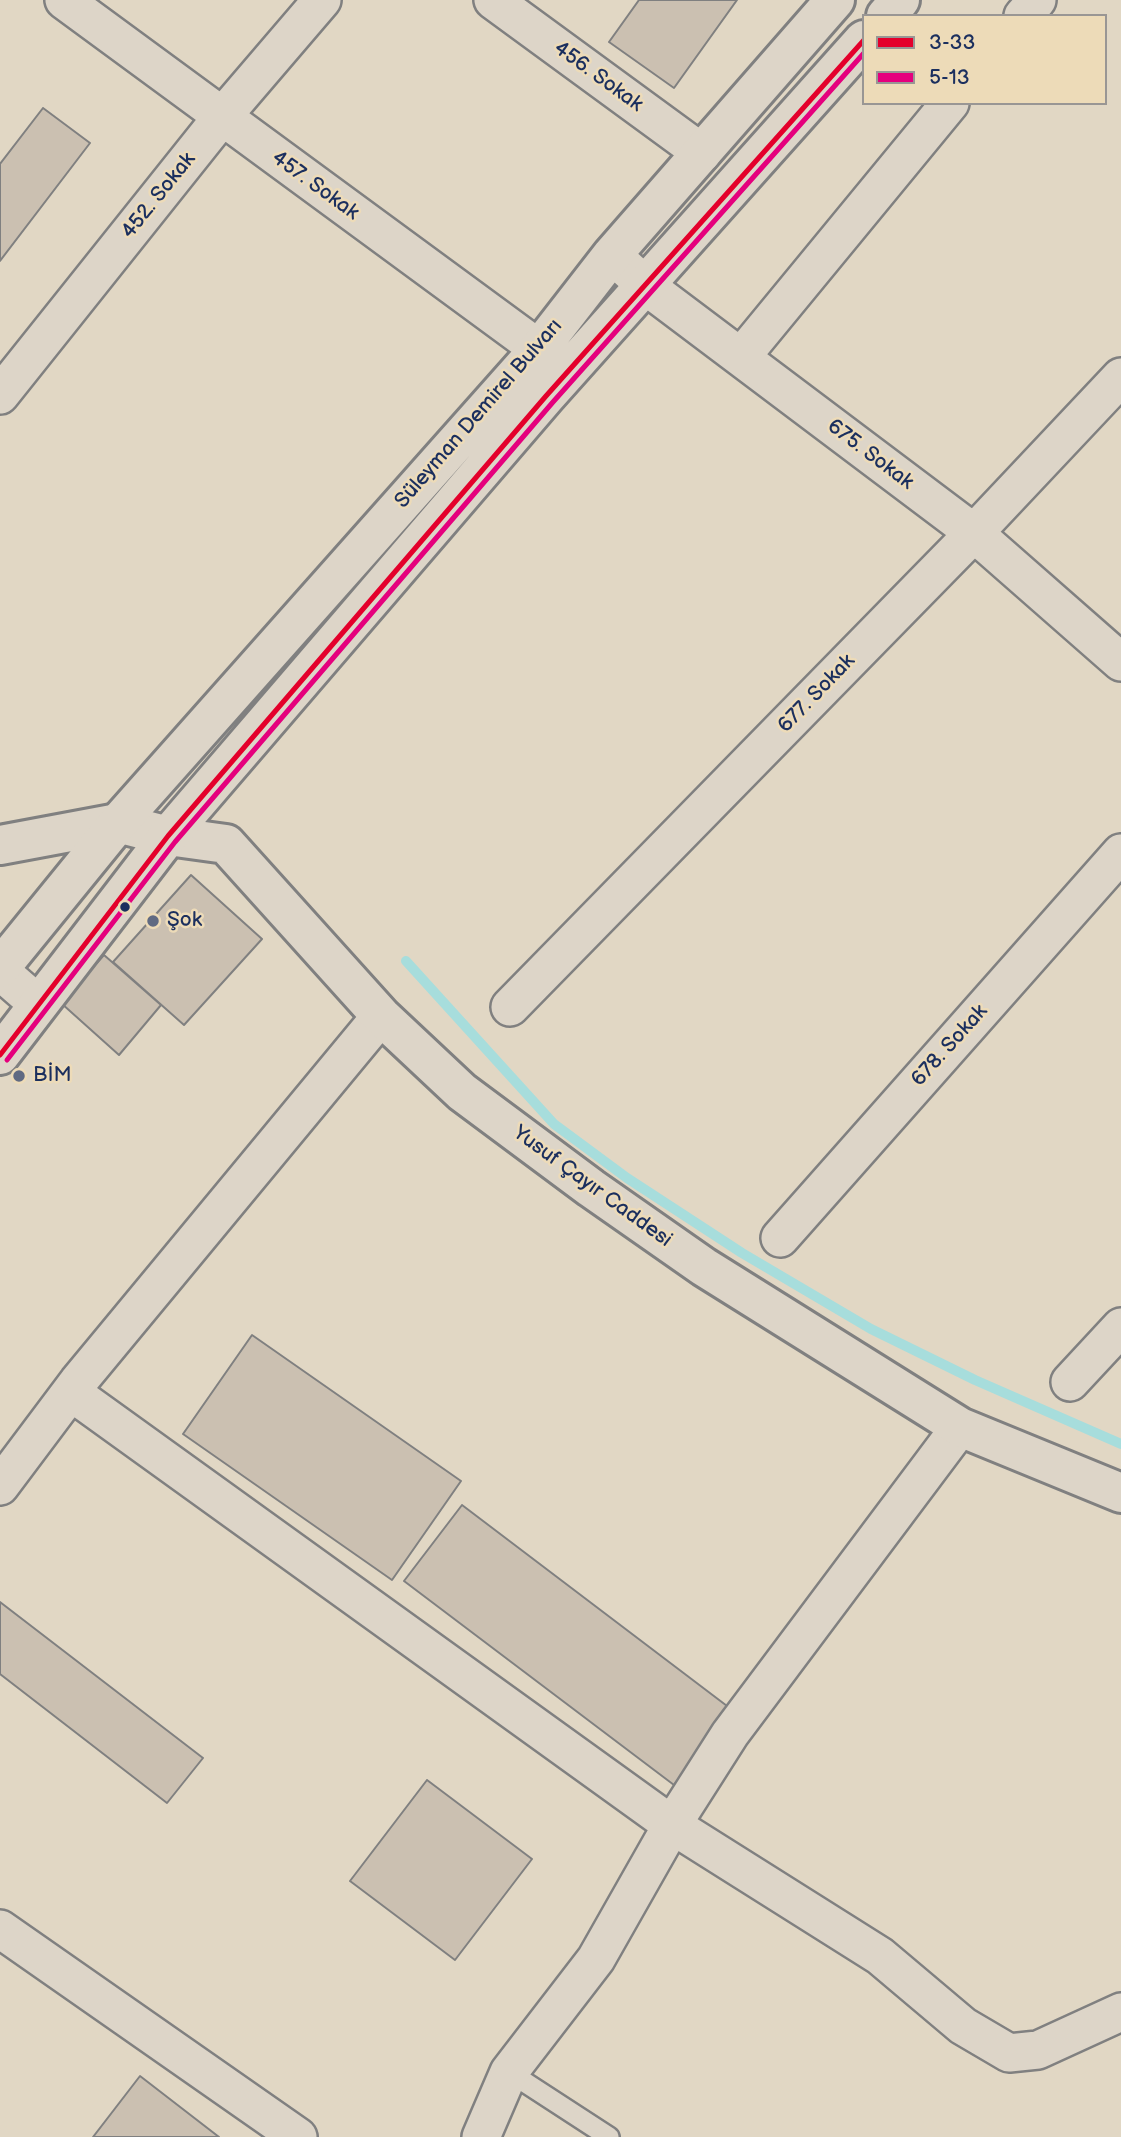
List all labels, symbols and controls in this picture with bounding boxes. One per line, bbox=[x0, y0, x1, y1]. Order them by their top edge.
legend bbox=[862, 14, 1107, 105]
text: 3-33 bbox=[929, 30, 975, 55]
street label: 456. Sokak bbox=[548, 36, 648, 118]
text: 5-13 bbox=[929, 65, 970, 90]
street label: 457. Sokak bbox=[266, 146, 364, 226]
street label: 452. Sokak bbox=[117, 148, 201, 244]
street label: Süleyman Demirel Bulvarı bbox=[390, 314, 568, 514]
street label: 675. Sokak bbox=[822, 414, 918, 496]
street label: 677. Sokak bbox=[773, 649, 861, 739]
unlabelled marker bbox=[118, 900, 132, 914]
place label: Şok bbox=[167, 908, 202, 934]
marker: Şok bbox=[145, 913, 161, 929]
street label: 678. Sokak bbox=[907, 1000, 993, 1092]
place label: BİM bbox=[33, 1063, 72, 1089]
marker: BİM bbox=[11, 1068, 27, 1084]
street label: Yusuf Çayır Caddesi bbox=[508, 1121, 676, 1253]

